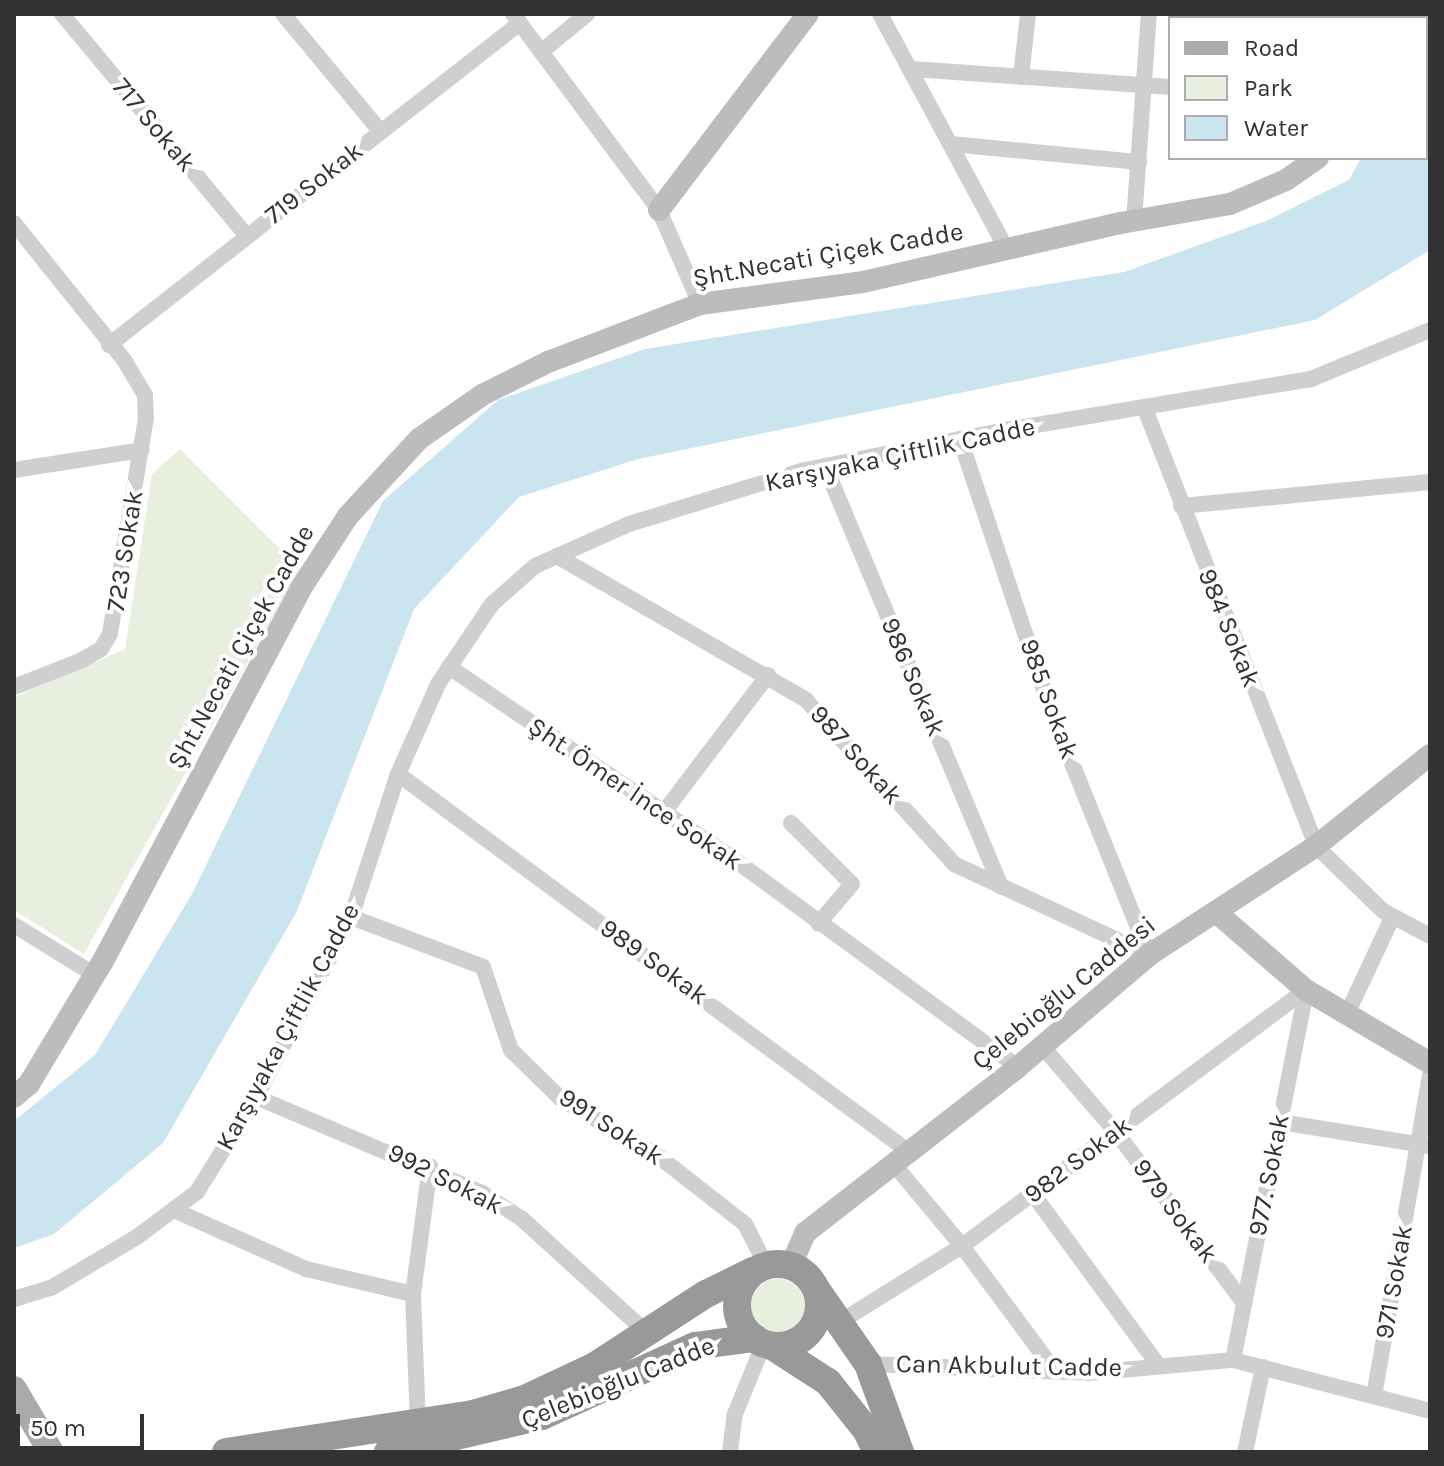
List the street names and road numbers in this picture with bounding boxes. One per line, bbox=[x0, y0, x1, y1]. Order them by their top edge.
street label: 717 Sokak bbox=[106, 72, 202, 178]
street label: 719 Sokak bbox=[259, 135, 369, 231]
street label: Şht.Necati Çiçek Cadde bbox=[690, 216, 966, 294]
street label: Karşıyaka Çiftlik Cadde bbox=[762, 411, 1038, 499]
street label: 723 Sokak bbox=[100, 488, 150, 614]
street label: Şht.Necati Çiçek Cadde bbox=[161, 520, 321, 774]
street label: 984 Sokak bbox=[1191, 564, 1267, 692]
street label: 986 Sokak bbox=[874, 613, 952, 741]
street label: 985 Sokak bbox=[1013, 635, 1085, 763]
street label: 987 Sokak bbox=[803, 699, 909, 811]
street label: Şht. Ömer İnce Sokak bbox=[522, 711, 748, 877]
street label: Karşıyaka Çiftlik Cadde bbox=[210, 898, 366, 1156]
street label: Çelebioğlu Caddesi bbox=[966, 909, 1162, 1077]
street label: 989 Sokak bbox=[594, 912, 714, 1012]
street label: 991 Sokak bbox=[553, 1082, 669, 1172]
street label: 982 Sokak bbox=[1018, 1110, 1138, 1210]
street label: 977. Sokak bbox=[1242, 1111, 1296, 1239]
street label: 992 Sokak bbox=[382, 1137, 508, 1221]
street label: 979 Sokak bbox=[1126, 1153, 1224, 1269]
street label: 971 Sokak bbox=[1369, 1222, 1419, 1342]
street label: Çelebioğlu Cadde bbox=[517, 1330, 719, 1436]
street label: Can Akbulut Cadde bbox=[896, 1348, 1122, 1384]

